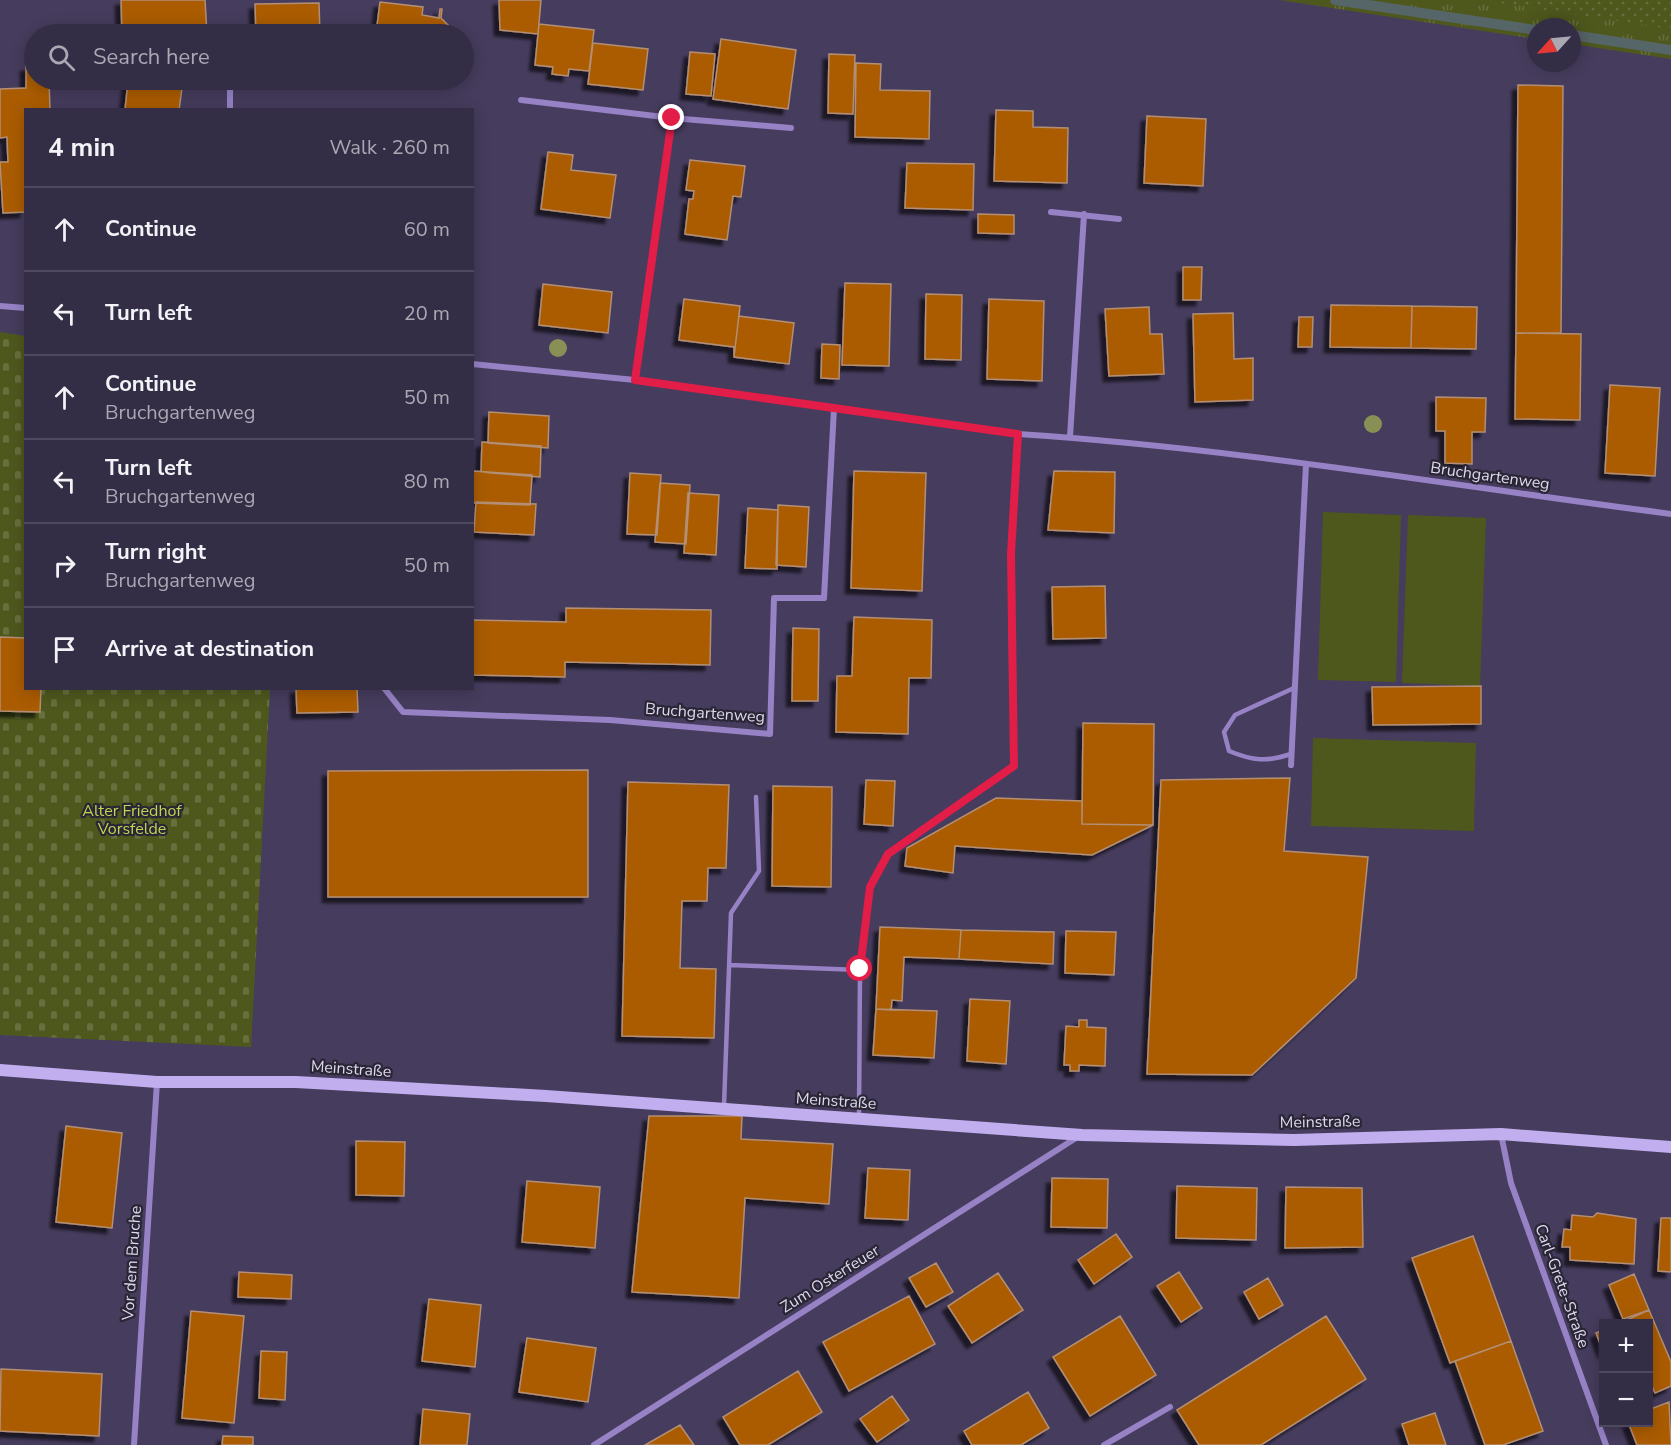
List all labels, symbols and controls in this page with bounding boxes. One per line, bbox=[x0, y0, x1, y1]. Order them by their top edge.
north arrow bbox=[1527, 18, 1581, 72]
search box bbox=[24, 24, 474, 90]
icon: search bbox=[45, 41, 78, 74]
text: Search here bbox=[93, 42, 210, 72]
route end bbox=[658, 104, 684, 130]
text: 4 min bbox=[48, 130, 115, 165]
text: Walk · 260 m bbox=[330, 134, 450, 161]
icon: ahead bbox=[48, 213, 81, 246]
text: Continue bbox=[105, 214, 196, 244]
text: 60 m bbox=[404, 216, 450, 243]
icon: left bbox=[48, 297, 81, 330]
text: Turn left bbox=[105, 298, 192, 328]
text: 20 m bbox=[404, 300, 450, 327]
text: Continue bbox=[105, 369, 196, 399]
icon: ahead bbox=[48, 381, 81, 414]
text: 50 m bbox=[404, 384, 450, 411]
text: Bruchgartenweg bbox=[105, 399, 255, 426]
text: Turn left bbox=[105, 453, 192, 483]
street label: Bruchgartenweg bbox=[1429, 457, 1551, 495]
icon: left bbox=[48, 465, 81, 498]
text: 80 m bbox=[404, 468, 450, 495]
text: Bruchgartenweg bbox=[105, 483, 255, 510]
text: Turn right bbox=[105, 537, 206, 567]
icon: right bbox=[48, 549, 81, 582]
text: 50 m bbox=[404, 552, 450, 579]
text: Bruchgartenweg bbox=[105, 567, 255, 594]
icon: arrive bbox=[48, 633, 81, 666]
text: Arrive at destination bbox=[105, 634, 314, 664]
street label: Bruchgartenweg bbox=[644, 698, 766, 728]
park label: Alter Friedhof Vorsfelde bbox=[82, 800, 182, 840]
route start bbox=[846, 955, 872, 981]
street label: Meinstraße bbox=[310, 1055, 392, 1083]
street label: Meinstraße bbox=[795, 1087, 877, 1115]
street label: Meinstraße bbox=[1279, 1110, 1361, 1134]
street label: Vor dem Bruche bbox=[117, 1205, 147, 1322]
street label: Carl-Grete-Straße bbox=[1529, 1221, 1595, 1351]
street label: Zum Osterfeuer bbox=[776, 1240, 884, 1318]
map controls bbox=[1599, 1319, 1653, 1427]
button: + bbox=[1599, 1319, 1653, 1373]
button: − bbox=[1599, 1373, 1653, 1427]

